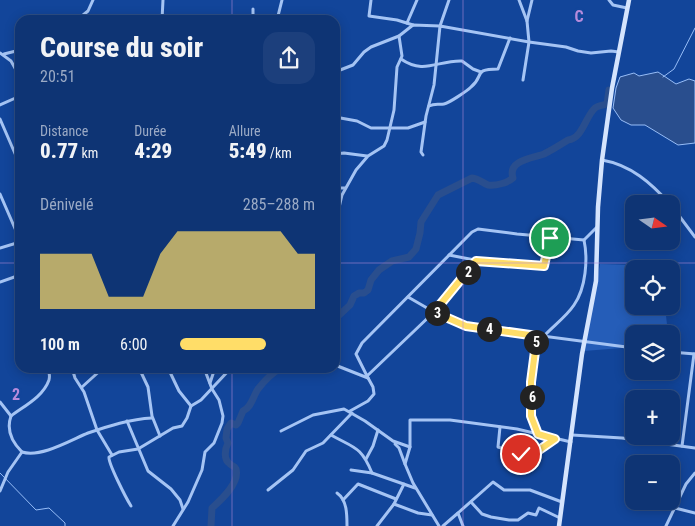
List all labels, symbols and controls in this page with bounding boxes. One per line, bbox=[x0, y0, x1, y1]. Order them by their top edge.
text: C bbox=[574, 7, 584, 26]
text: Course du soir bbox=[40, 31, 203, 64]
button: share bbox=[263, 32, 315, 84]
text: 20:51 bbox=[40, 67, 75, 86]
text: Distance bbox=[40, 123, 88, 139]
text: Durée bbox=[134, 123, 166, 139]
text: Allure bbox=[229, 123, 261, 139]
text: 0.77 bbox=[40, 139, 78, 163]
text: 4:29 bbox=[134, 139, 172, 163]
text: 5:49 bbox=[229, 139, 267, 163]
text: km bbox=[78, 145, 98, 161]
text: /km bbox=[267, 145, 292, 161]
text: Dénivelé bbox=[40, 195, 93, 214]
text: 285–288 m bbox=[243, 195, 315, 214]
north arrow bbox=[625, 195, 680, 250]
map controls bbox=[625, 195, 680, 510]
pin bbox=[529, 217, 571, 259]
icon: arrive bbox=[536, 224, 564, 252]
pin: 2 bbox=[456, 260, 480, 284]
button: locate bbox=[625, 260, 680, 315]
text: 2 bbox=[465, 264, 472, 280]
pin: 3 bbox=[424, 300, 450, 326]
text: 3 bbox=[434, 305, 441, 321]
pin: 4 bbox=[476, 316, 502, 342]
text: 4 bbox=[486, 321, 493, 337]
button: layers bbox=[625, 325, 680, 380]
pin: 5 bbox=[524, 330, 548, 354]
text: 5 bbox=[533, 334, 540, 350]
text: 100 m bbox=[40, 335, 80, 354]
text: 6:00 bbox=[120, 335, 147, 354]
pin: 6 bbox=[520, 384, 544, 410]
text: 2 bbox=[12, 385, 20, 404]
text: 6 bbox=[529, 389, 536, 405]
button: + bbox=[625, 390, 680, 445]
pin bbox=[500, 433, 542, 475]
icon: check bbox=[507, 440, 535, 468]
button: − bbox=[625, 455, 680, 510]

